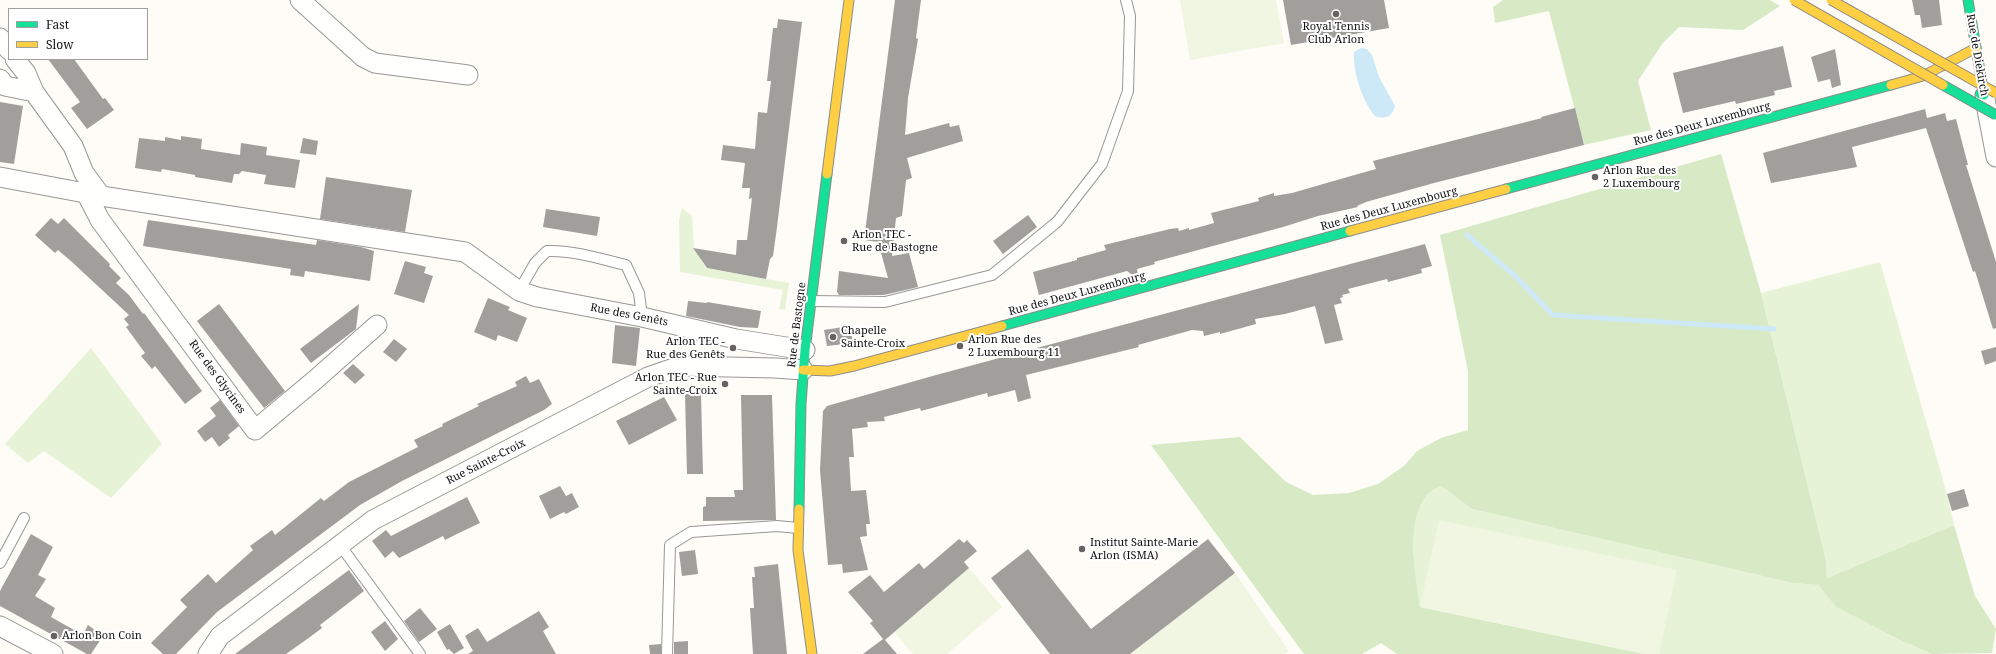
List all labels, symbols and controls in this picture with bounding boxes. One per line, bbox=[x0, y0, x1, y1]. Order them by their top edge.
legend bbox=[8, 8, 148, 60]
marker: Royal Tennis Club Arlon bbox=[1331, 9, 1341, 19]
street label: Rue de Diekirch bbox=[1963, 13, 1991, 97]
text: Fast bbox=[46, 16, 69, 33]
place label: Royal Tennis Club Arlon bbox=[1303, 20, 1369, 46]
text: Slow bbox=[46, 36, 74, 53]
street label: Rue des Deux Luxembourg bbox=[1632, 99, 1772, 149]
place label: Arlon Rue des 2 Luxembourg bbox=[1603, 164, 1680, 190]
marker: Arlon Rue des 2 Luxembourg bbox=[1590, 172, 1600, 182]
street label: Rue des Deux Luxembourg bbox=[1319, 184, 1459, 234]
place label: Arlon TEC - Rue de Bastogne bbox=[852, 228, 938, 254]
marker: Arlon TEC - Rue de Bastogne bbox=[839, 236, 849, 246]
street label: Rue des Deux Luxembourg bbox=[1007, 269, 1147, 319]
street label: Rue de Bastogne bbox=[785, 282, 809, 368]
street label: Rue des Genêts bbox=[589, 301, 669, 329]
place label: Chapelle Sainte-Croix bbox=[841, 324, 905, 350]
marker: Chapelle Sainte-Croix bbox=[828, 332, 838, 342]
place label: Arlon Rue des 2 Luxembourg 11 bbox=[968, 333, 1060, 359]
place label: Arlon TEC - Rue des Genêts bbox=[646, 335, 725, 361]
street label: Rue des Glycines bbox=[186, 338, 248, 416]
marker: Arlon Rue des 2 Luxembourg 11 bbox=[955, 341, 965, 351]
marker: Arlon TEC - Rue des Genêts bbox=[728, 343, 738, 353]
place label: Arlon TEC - Rue Sainte-Croix bbox=[635, 371, 717, 397]
marker: Arlon TEC - Rue Sainte-Croix bbox=[720, 379, 730, 389]
street label: Rue Sainte-Croix bbox=[444, 436, 528, 488]
place label: Institut Sainte-Marie Arlon (ISMA) bbox=[1090, 536, 1198, 562]
marker: Institut Sainte-Marie Arlon (ISMA) bbox=[1077, 544, 1087, 554]
place label: Arlon Bon Coin bbox=[62, 629, 142, 643]
marker: Arlon Bon Coin bbox=[49, 631, 59, 641]

